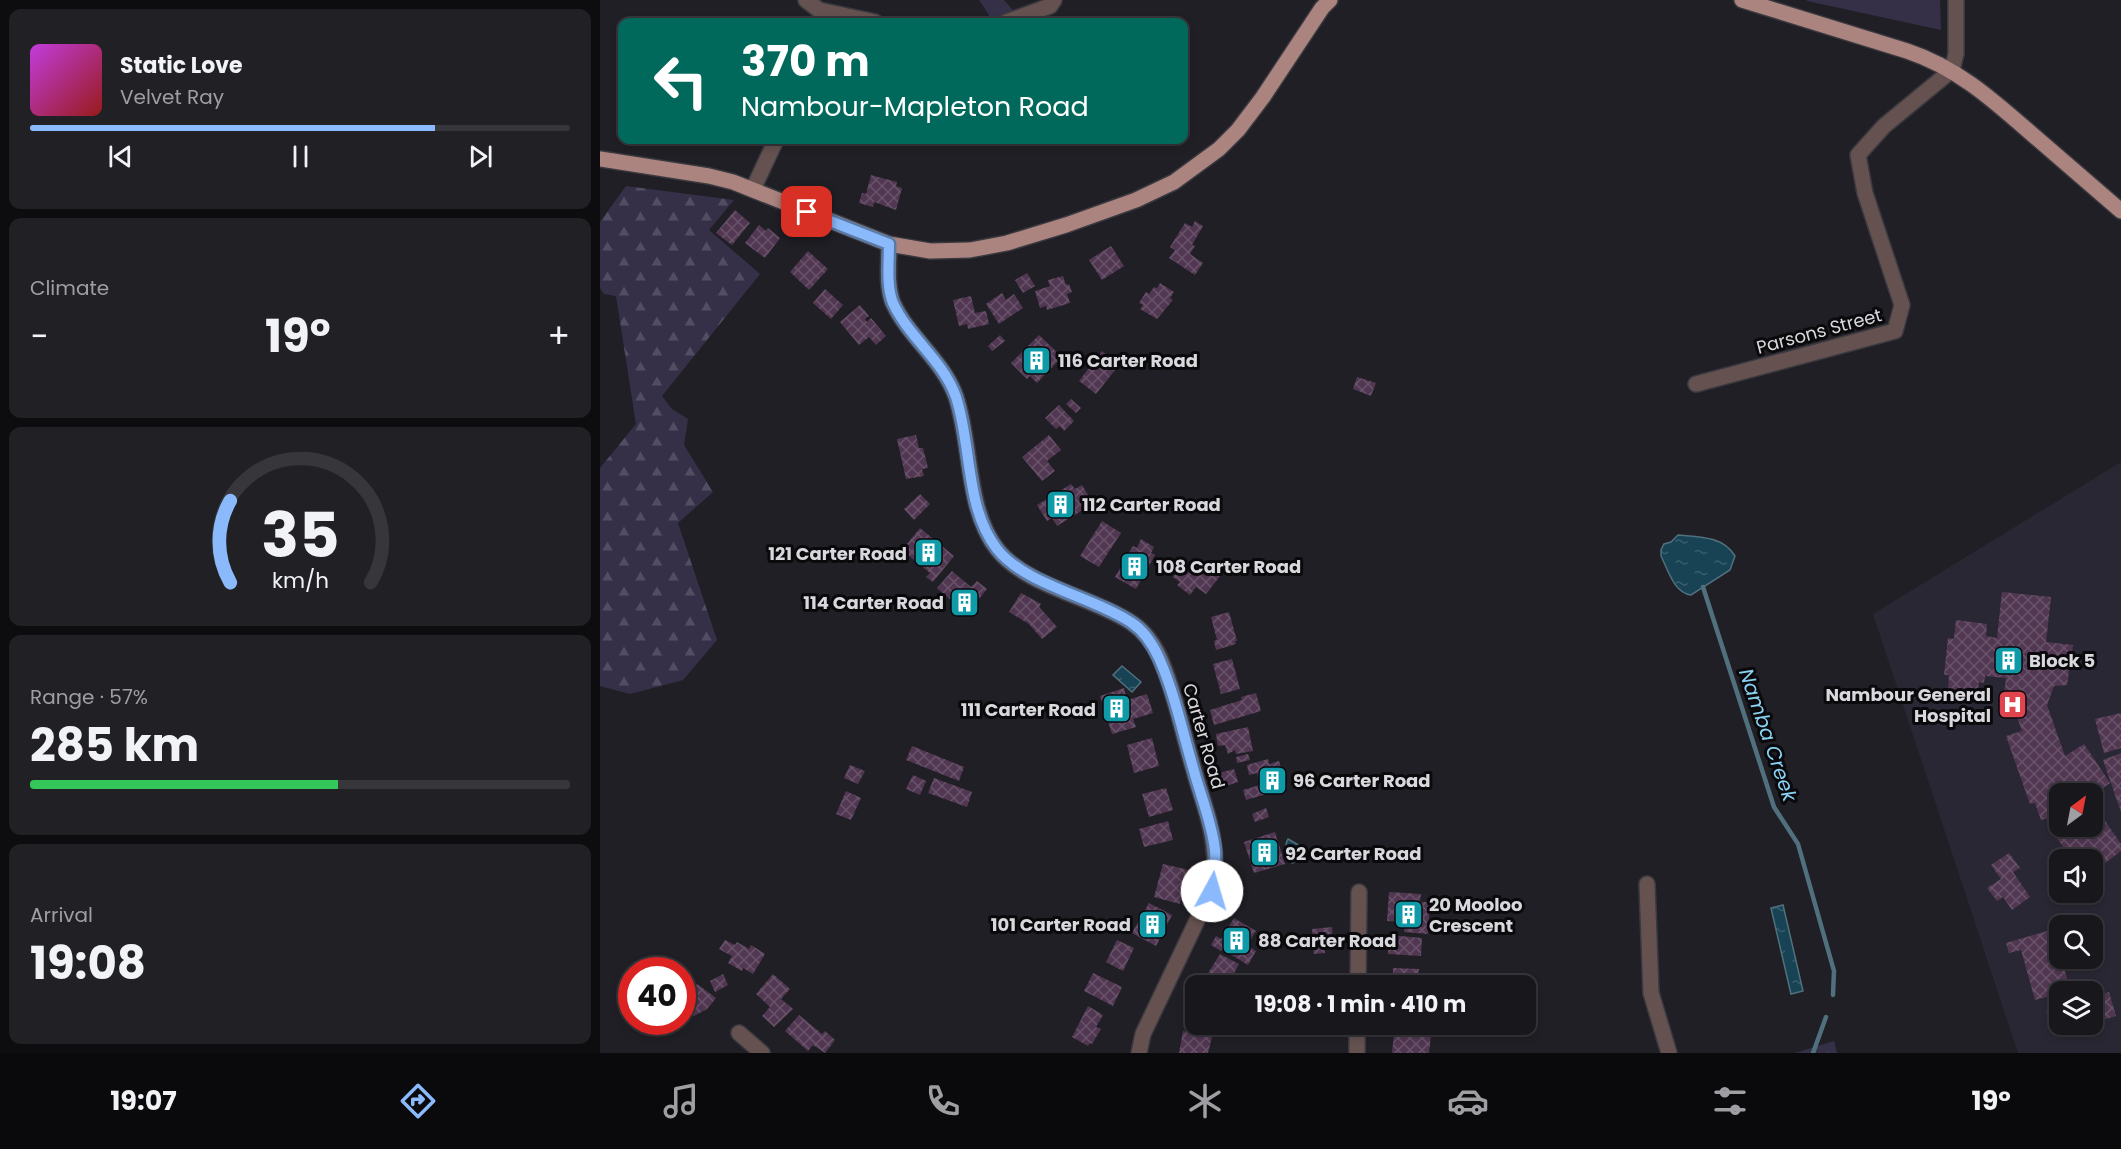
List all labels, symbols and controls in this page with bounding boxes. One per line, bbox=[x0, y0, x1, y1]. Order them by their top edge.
text: 370 m bbox=[741, 32, 870, 91]
icon: left bbox=[642, 42, 720, 120]
text: Static Love bbox=[120, 50, 243, 81]
text: Velvet Ray bbox=[120, 83, 224, 111]
text: Nambour-Mapleton Road bbox=[741, 88, 1089, 125]
icon: previous bbox=[104, 140, 137, 173]
icon: pause bbox=[284, 140, 317, 173]
icon: next bbox=[464, 140, 497, 173]
pin bbox=[781, 186, 832, 237]
icon: arrive bbox=[790, 195, 823, 228]
text: Climate bbox=[30, 274, 109, 302]
street label: Parsons Street bbox=[1754, 302, 1884, 360]
text: 19° bbox=[265, 305, 331, 368]
text: − bbox=[30, 313, 48, 360]
text: + bbox=[547, 313, 570, 360]
building icon: 116 Carter Road bbox=[1021, 344, 1053, 376]
place label: 116 Carter Road bbox=[1058, 348, 1198, 373]
building icon: 112 Carter Road bbox=[1045, 488, 1077, 520]
text: 35 bbox=[261, 492, 339, 580]
place label: 112 Carter Road bbox=[1082, 492, 1221, 517]
building icon: 121 Carter Road bbox=[912, 537, 944, 569]
place label: 121 Carter Road bbox=[768, 541, 907, 566]
building icon: 108 Carter Road bbox=[1119, 550, 1151, 582]
place label: 108 Carter Road bbox=[1156, 554, 1301, 579]
text: km/h bbox=[271, 566, 329, 597]
building icon: 114 Carter Road bbox=[949, 586, 981, 618]
place label: 114 Carter Road bbox=[803, 590, 944, 615]
building icon: Block 5 bbox=[1992, 644, 2024, 676]
place label: Block 5 bbox=[2029, 648, 2095, 673]
water label: Namba Creek bbox=[1732, 665, 1804, 807]
street label: Carter Road bbox=[1177, 680, 1231, 792]
place label: Nambour General Hospital bbox=[1826, 682, 1991, 728]
text: Range · 57% bbox=[30, 683, 148, 711]
hospital icon: Nambour General Hospital bbox=[1996, 688, 2028, 720]
building icon: 111 Carter Road bbox=[1101, 693, 1133, 725]
place label: 111 Carter Road bbox=[961, 697, 1096, 722]
text: 285 km bbox=[30, 714, 199, 777]
building icon: 96 Carter Road bbox=[1256, 764, 1288, 796]
place label: 96 Carter Road bbox=[1293, 768, 1431, 793]
north arrow bbox=[2049, 783, 2103, 837]
map controls bbox=[2049, 783, 2103, 1035]
building icon: 92 Carter Road bbox=[1248, 837, 1280, 869]
place label: 92 Carter Road bbox=[1285, 841, 1421, 866]
button: sound bbox=[2049, 849, 2103, 903]
position arrow bbox=[1180, 859, 1244, 923]
place label: 20 Mooloo Crescent bbox=[1429, 892, 1523, 938]
building icon: 20 Mooloo Crescent bbox=[1392, 898, 1424, 930]
text: Arrival bbox=[30, 901, 93, 929]
building icon: 101 Carter Road bbox=[1136, 908, 1168, 940]
place label: 101 Carter Road bbox=[991, 912, 1131, 937]
button: search bbox=[2049, 915, 2103, 969]
building icon: 88 Carter Road bbox=[1221, 924, 1253, 956]
place label: 88 Carter Road bbox=[1258, 928, 1396, 953]
text: 19:08 bbox=[30, 932, 146, 995]
speed limit sign: 40 bbox=[618, 957, 696, 1035]
button: layers bbox=[2049, 981, 2103, 1035]
text: 19:08 · 1 min · 410 m bbox=[1255, 989, 1466, 1020]
icon: directions bbox=[397, 1080, 439, 1122]
icon: music bbox=[660, 1080, 702, 1122]
icon: phone bbox=[922, 1080, 964, 1122]
icon: climate bbox=[1184, 1080, 1226, 1122]
icon: car bbox=[1447, 1080, 1489, 1122]
icon: filters bbox=[1709, 1080, 1751, 1122]
text: 19:07 bbox=[110, 1082, 177, 1119]
text: 19° bbox=[1972, 1082, 2011, 1119]

